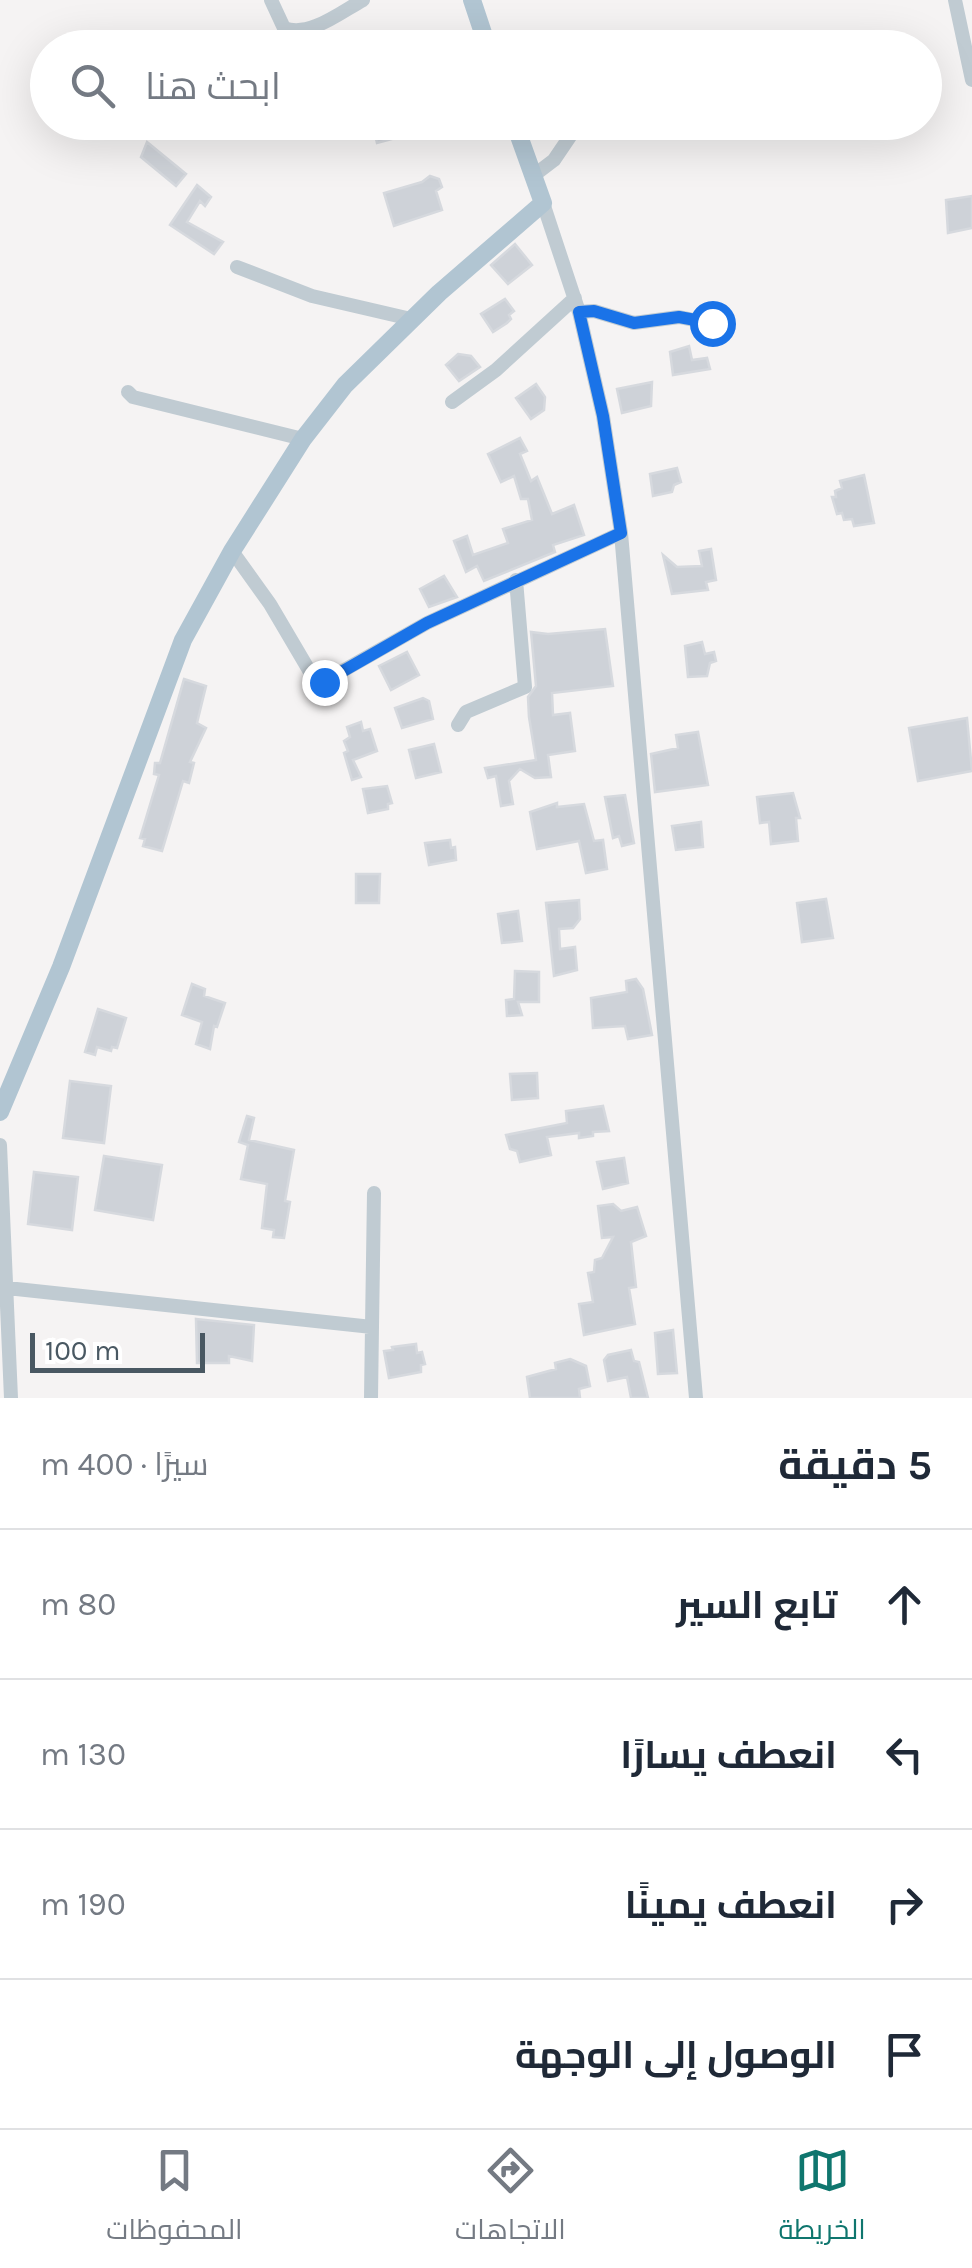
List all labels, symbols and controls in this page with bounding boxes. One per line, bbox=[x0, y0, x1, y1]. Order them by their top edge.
search box bbox=[30, 30, 942, 140]
icon: search bbox=[65, 58, 120, 113]
text: ابحث هنا bbox=[145, 64, 281, 109]
route start bbox=[690, 301, 736, 347]
route end bbox=[302, 660, 348, 706]
scale bar bbox=[30, 1328, 205, 1372]
text: 100 m bbox=[45, 1334, 120, 1367]
text: 5 دقيقة bbox=[778, 1440, 932, 1490]
text: سيرًا · 400 m bbox=[40, 1446, 208, 1483]
icon: ahead bbox=[877, 1577, 932, 1632]
text: تابع السير bbox=[676, 1583, 837, 1628]
text: 80 m bbox=[40, 1586, 116, 1623]
icon: left bbox=[877, 1727, 932, 1782]
text: انعطف يسارًا bbox=[620, 1733, 837, 1778]
text: 130 m bbox=[40, 1736, 126, 1773]
icon: right bbox=[877, 1877, 932, 1932]
text: انعطف يمينًا bbox=[625, 1883, 837, 1928]
text: 190 m bbox=[40, 1886, 126, 1923]
icon: arrive bbox=[877, 2027, 932, 2082]
text: الوصول إلى الوجهة bbox=[515, 2033, 837, 2078]
tab: المحفوظات bbox=[106, 2143, 243, 2255]
tab: الاتجاهات bbox=[455, 2143, 566, 2255]
tab: الخريطة bbox=[778, 2143, 866, 2255]

